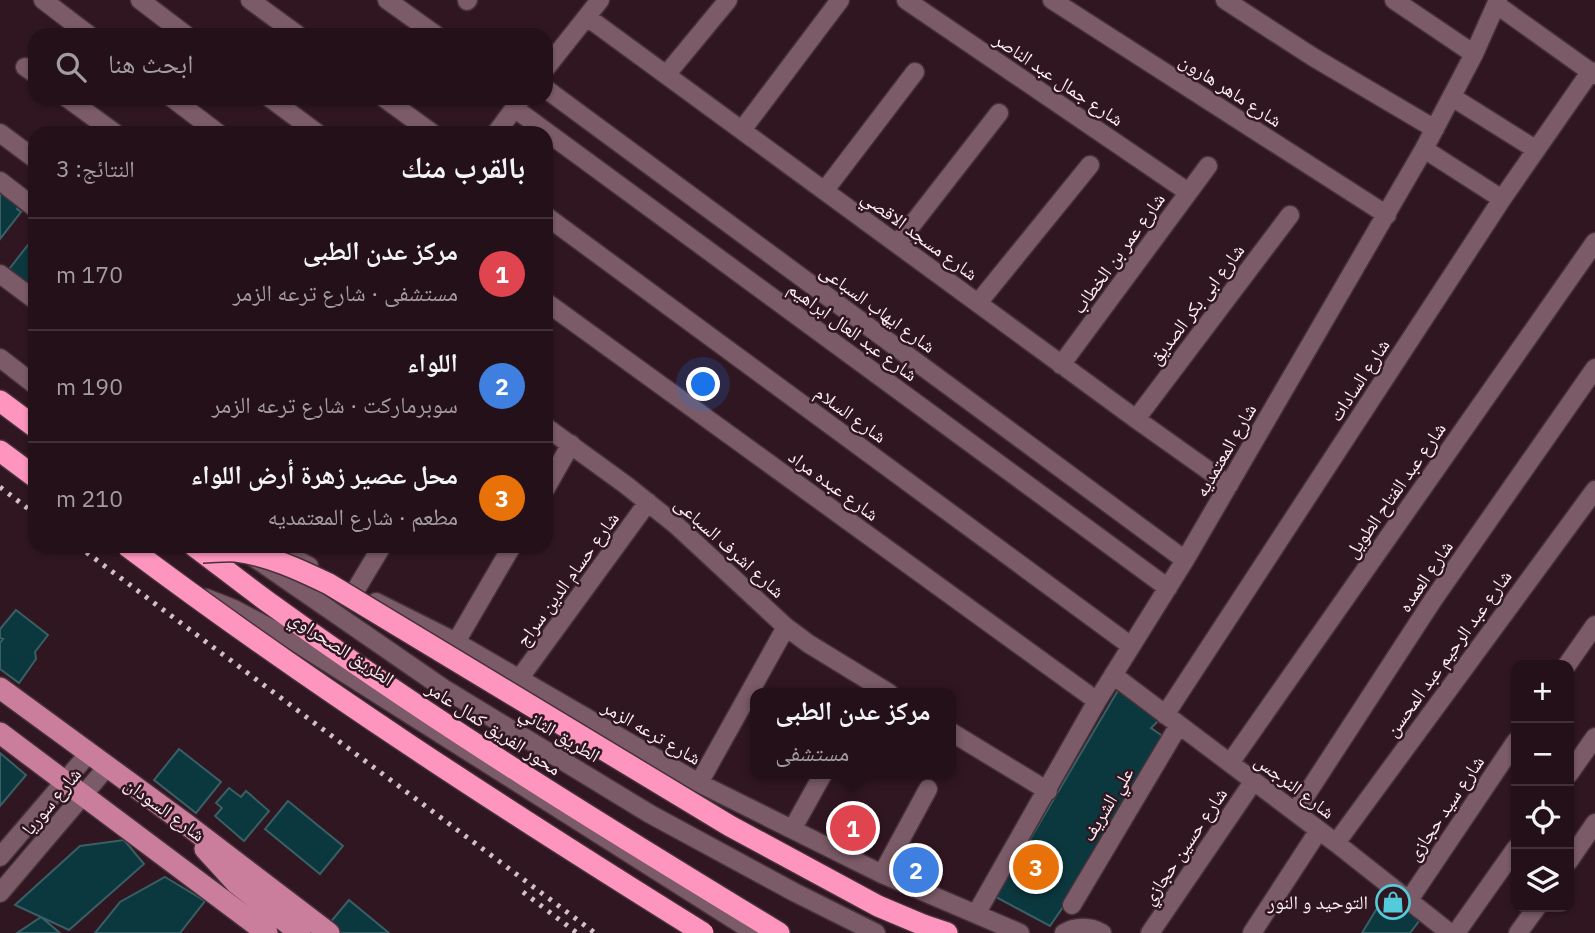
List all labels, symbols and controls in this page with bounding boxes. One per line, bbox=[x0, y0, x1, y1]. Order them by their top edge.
street label: شارع جمال عبد الناصر bbox=[989, 26, 1128, 131]
search box bbox=[28, 28, 553, 105]
text: ابحث هنا bbox=[108, 46, 193, 80]
icon: search bbox=[52, 48, 90, 86]
street label: شارع ماهر هارون bbox=[1175, 48, 1287, 132]
text: بالقرب منك bbox=[401, 147, 525, 186]
text: النتائج: 3 bbox=[56, 153, 135, 183]
street label: شارع مسجد الاقصي bbox=[855, 185, 983, 288]
street label: شارع عمر بن الخطاب bbox=[1066, 188, 1170, 318]
text: مركز عدن الطبى bbox=[303, 233, 458, 267]
street label: شارع ابى بكر الصديق bbox=[1143, 239, 1249, 369]
street label: شارع ايهاب السباعى bbox=[816, 258, 940, 358]
text: 170 m bbox=[56, 259, 123, 289]
text: 1 bbox=[495, 259, 509, 289]
street label: شارع عبد العال ابراهيم bbox=[783, 276, 923, 387]
text: مستشفى · شارع ترعه الزمر bbox=[232, 277, 458, 307]
street label: شارع السادات bbox=[1323, 334, 1395, 426]
text: اللواء bbox=[407, 345, 458, 379]
your location bbox=[686, 367, 720, 401]
text: 190 m bbox=[56, 371, 123, 401]
text: 2 bbox=[495, 371, 509, 401]
street label: شارع السلام bbox=[809, 380, 891, 450]
text: سوبرماركت · شارع ترعه الزمر bbox=[211, 389, 458, 419]
street label: شارع المعتمديه bbox=[1189, 399, 1261, 501]
street label: شارع عبد الفتاح الطويل bbox=[1339, 417, 1451, 563]
street label: شارع عبده مراد bbox=[784, 444, 884, 526]
text: محل عصير زهرة أرض اللواء bbox=[191, 457, 458, 491]
text: 210 m bbox=[56, 483, 123, 513]
text: 3 bbox=[495, 483, 509, 513]
street label: شارع اشرف السباعى bbox=[670, 491, 790, 603]
text: مطعم · شارع المعتمديه bbox=[268, 501, 458, 531]
street label: شارع حسام الدين سراج bbox=[510, 507, 625, 652]
street label: شارع العمده bbox=[1392, 535, 1458, 617]
street label: شارع عبد الرحيم عبد المحسن bbox=[1379, 565, 1517, 742]
street label: الطريق الصحراوي bbox=[283, 605, 399, 694]
map controls bbox=[1511, 660, 1574, 912]
button: + bbox=[1511, 660, 1574, 723]
street label: محور الفريق كمال عامر bbox=[421, 675, 566, 781]
popup bbox=[750, 688, 956, 779]
text: مركز عدن الطبى bbox=[775, 693, 931, 727]
street label: شارع ترعه الزمر bbox=[597, 694, 706, 770]
street label: الطريق الثاني bbox=[513, 701, 605, 771]
button: − bbox=[1511, 723, 1574, 786]
text: مستشفى bbox=[775, 737, 849, 767]
street label: شارع النرجس bbox=[1250, 748, 1340, 824]
street label: شارع سيد حجازى bbox=[1401, 751, 1489, 865]
street label: شارع سوريا bbox=[16, 762, 86, 840]
street label: علي الشريف bbox=[1075, 762, 1142, 848]
street label: شارع السودان bbox=[120, 772, 210, 846]
street label: شارع حسين حجازي bbox=[1136, 783, 1235, 911]
button: locate bbox=[1511, 786, 1574, 849]
pin: 1 bbox=[830, 802, 876, 854]
pin: 3 bbox=[1013, 841, 1059, 893]
pin: 2 bbox=[893, 844, 939, 896]
button: layers bbox=[1511, 849, 1574, 912]
shop icon: التوحيد و النور bbox=[1374, 883, 1412, 921]
place label: التوحيد و النور bbox=[1267, 890, 1368, 914]

